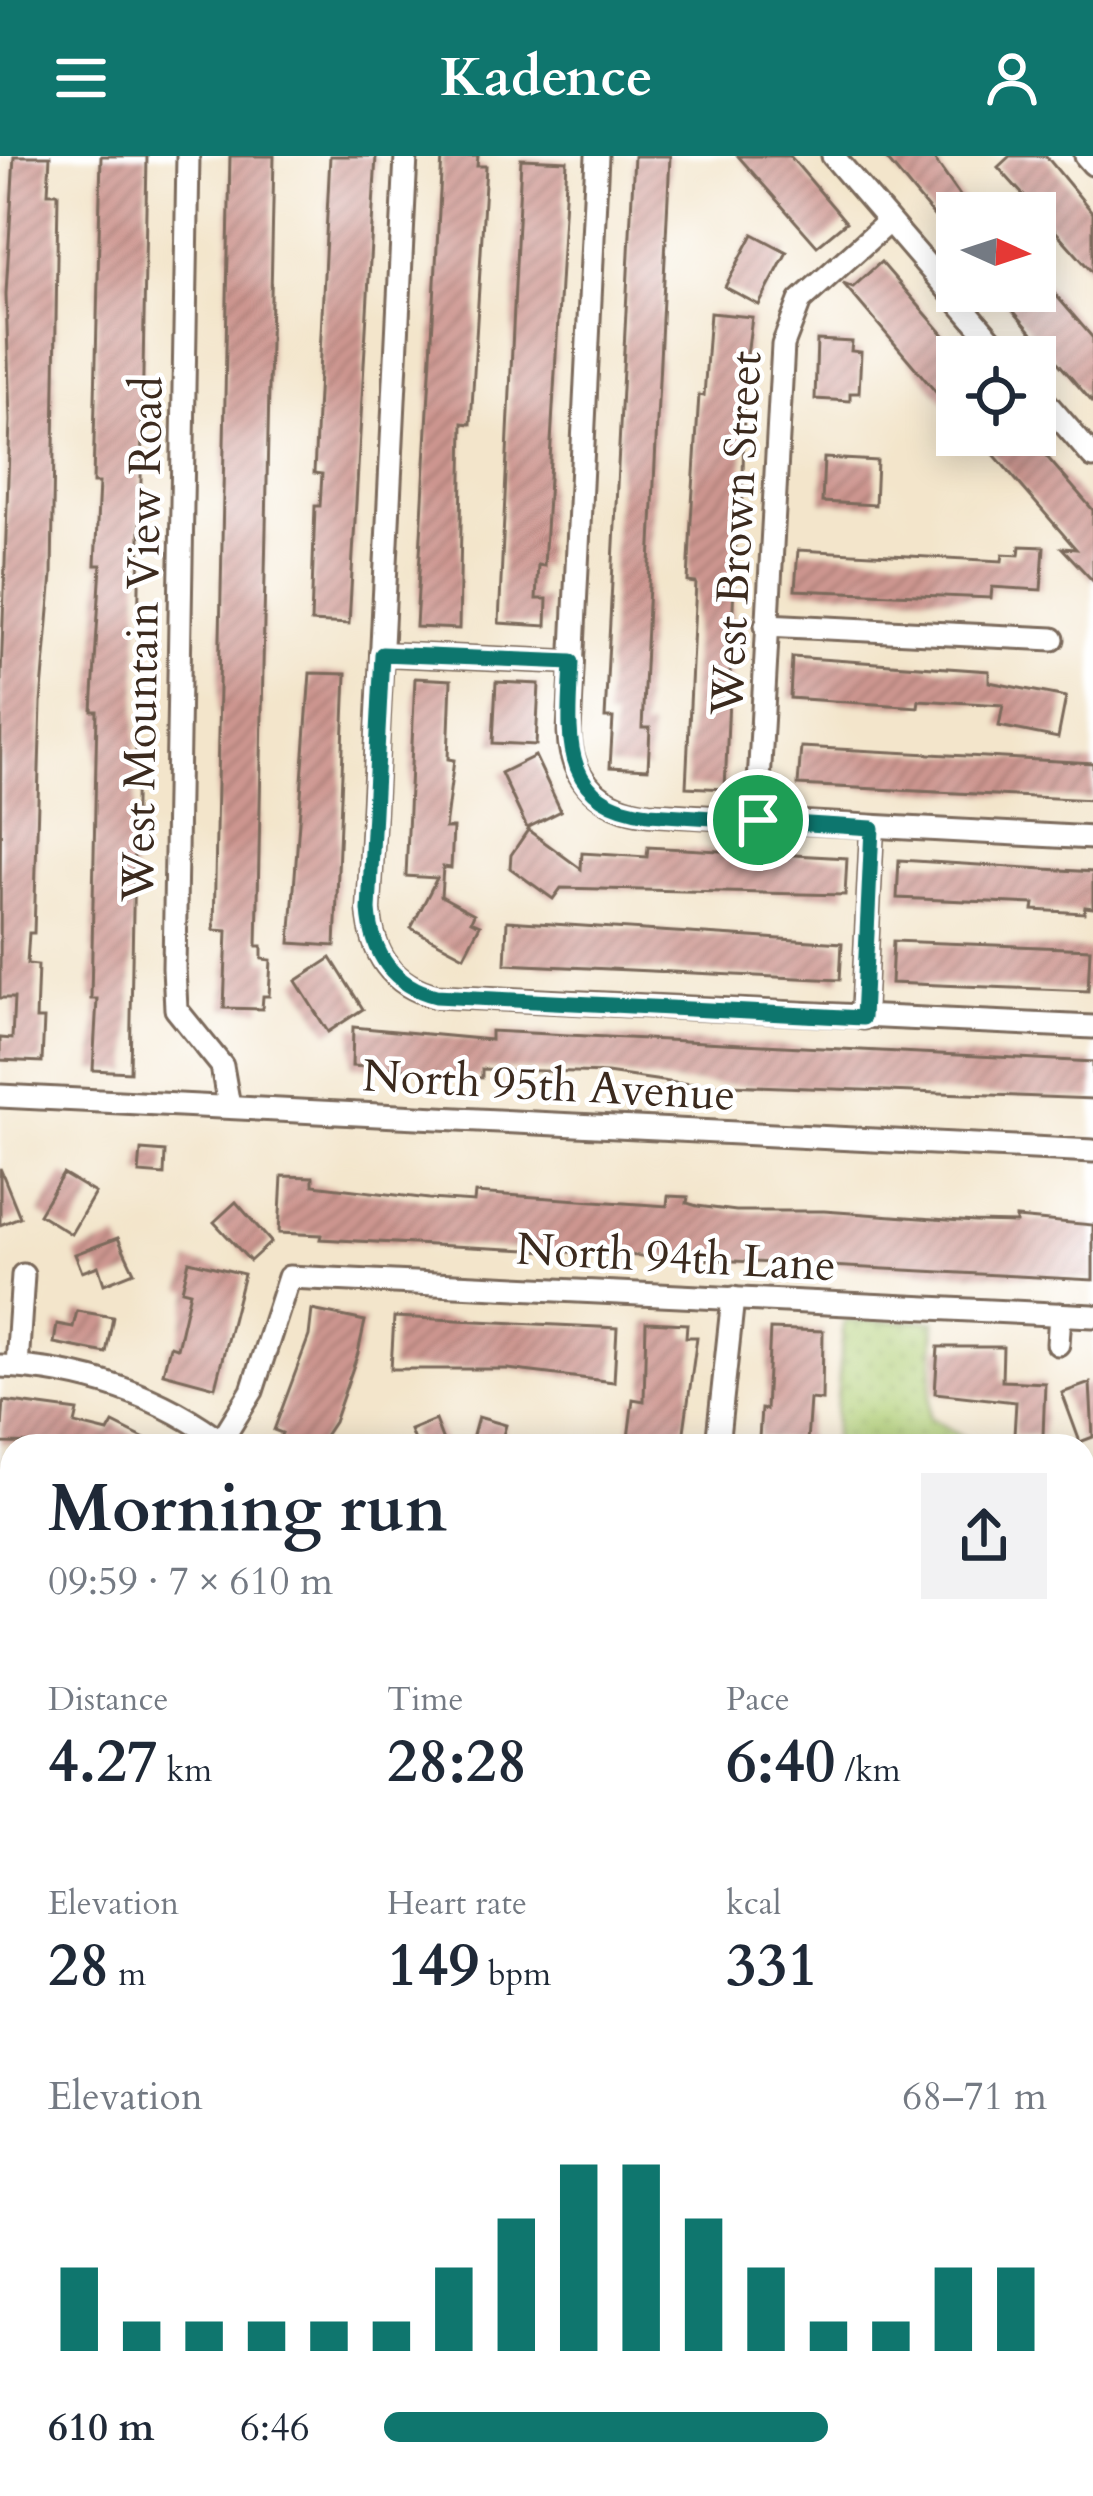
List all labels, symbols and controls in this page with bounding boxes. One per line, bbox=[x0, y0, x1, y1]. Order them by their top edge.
text: Kadence bbox=[440, 42, 653, 115]
icon: menu bbox=[48, 45, 114, 111]
icon: person bbox=[979, 45, 1045, 111]
north arrow bbox=[936, 192, 1056, 312]
map controls bbox=[936, 192, 1056, 456]
button: locate bbox=[936, 336, 1056, 456]
street label: West Brown Street bbox=[696, 349, 777, 718]
street label: West Mountain View Road bbox=[107, 376, 178, 903]
pin bbox=[707, 769, 809, 871]
icon: arrive bbox=[725, 787, 791, 853]
street label: North 95th Avenue bbox=[361, 1045, 737, 1126]
street label: North 94th Lane bbox=[515, 1219, 837, 1296]
text: Morning run bbox=[48, 1465, 447, 1554]
button: share bbox=[921, 1473, 1047, 1599]
text: 09:59 · 7 × 610 m bbox=[48, 1555, 333, 1608]
text: Distance bbox=[48, 1677, 169, 1722]
text: Time bbox=[387, 1677, 463, 1722]
text: Pace bbox=[726, 1677, 790, 1722]
text: 4.27 bbox=[48, 1722, 158, 1803]
text: 28:28 bbox=[387, 1722, 527, 1803]
text: 6:40 bbox=[726, 1722, 836, 1803]
text: km bbox=[158, 1748, 212, 1793]
text: /km bbox=[836, 1748, 901, 1793]
text: Elevation bbox=[48, 1881, 179, 1926]
text: Heart rate bbox=[387, 1881, 527, 1926]
text: kcal bbox=[726, 1881, 781, 1926]
text: 28 bbox=[48, 1926, 109, 2007]
text: 149 bbox=[387, 1926, 479, 2007]
text: 331 bbox=[726, 1926, 818, 2007]
text: m bbox=[109, 1952, 146, 1997]
text: bpm bbox=[479, 1952, 551, 1997]
text: Elevation bbox=[48, 2070, 203, 2123]
text: 68–71 m bbox=[902, 2070, 1047, 2123]
text: 610 m bbox=[48, 2401, 154, 2454]
text: 6:46 bbox=[240, 2401, 310, 2454]

